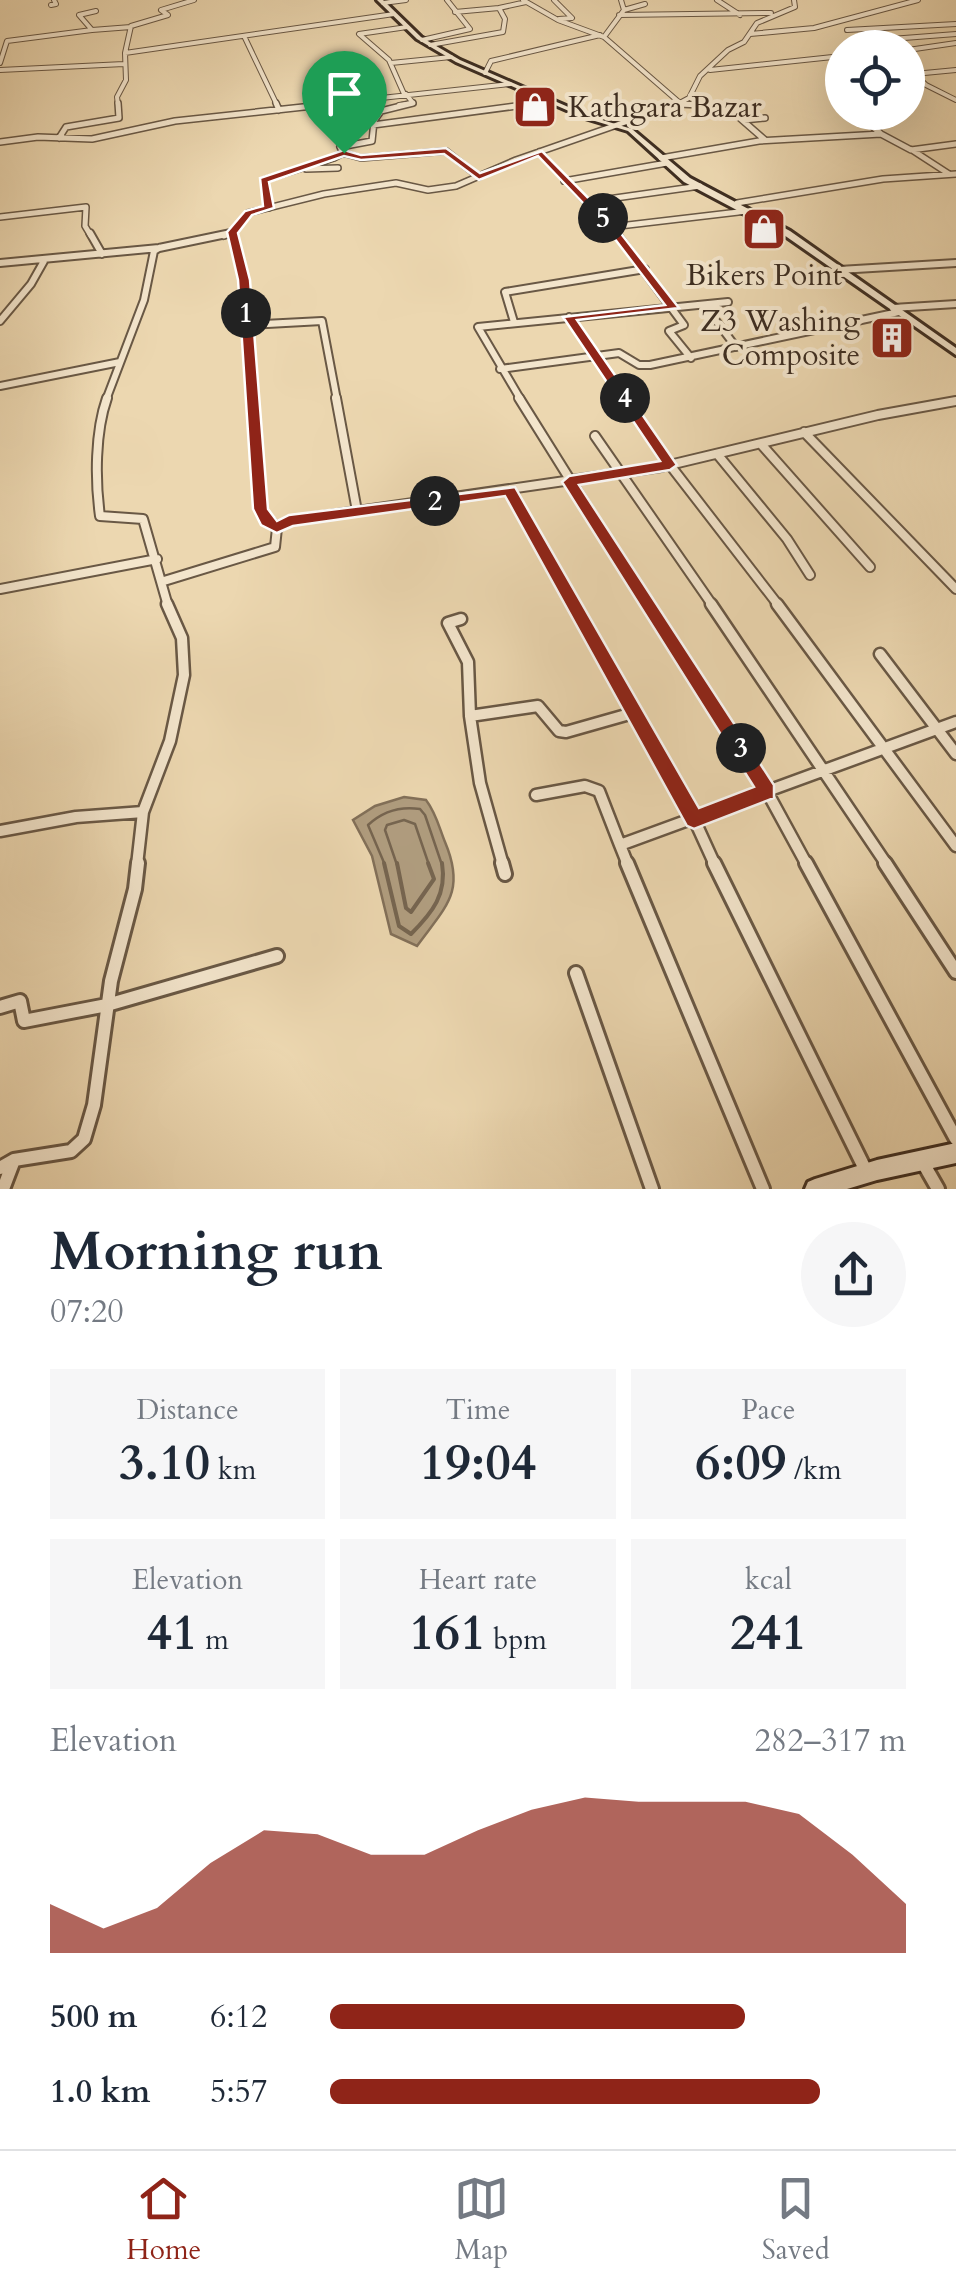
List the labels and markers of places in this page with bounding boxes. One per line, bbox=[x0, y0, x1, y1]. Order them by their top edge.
pin bbox=[302, 51, 387, 154]
shop icon: Kathgara Bazar bbox=[512, 84, 558, 130]
place label: Kathgara Bazar bbox=[568, 87, 762, 128]
pin: 5 bbox=[578, 193, 628, 243]
shop icon: Bikers Point bbox=[741, 206, 787, 252]
place label: Bikers Point bbox=[686, 255, 843, 296]
pin: 1 bbox=[221, 288, 271, 338]
place label: Z3 Washing Composite bbox=[700, 301, 860, 376]
building icon: Z3 Washing Composite bbox=[869, 315, 915, 361]
pin: 4 bbox=[600, 373, 650, 423]
pin: 2 bbox=[410, 476, 460, 526]
pin: 3 bbox=[716, 723, 766, 773]

